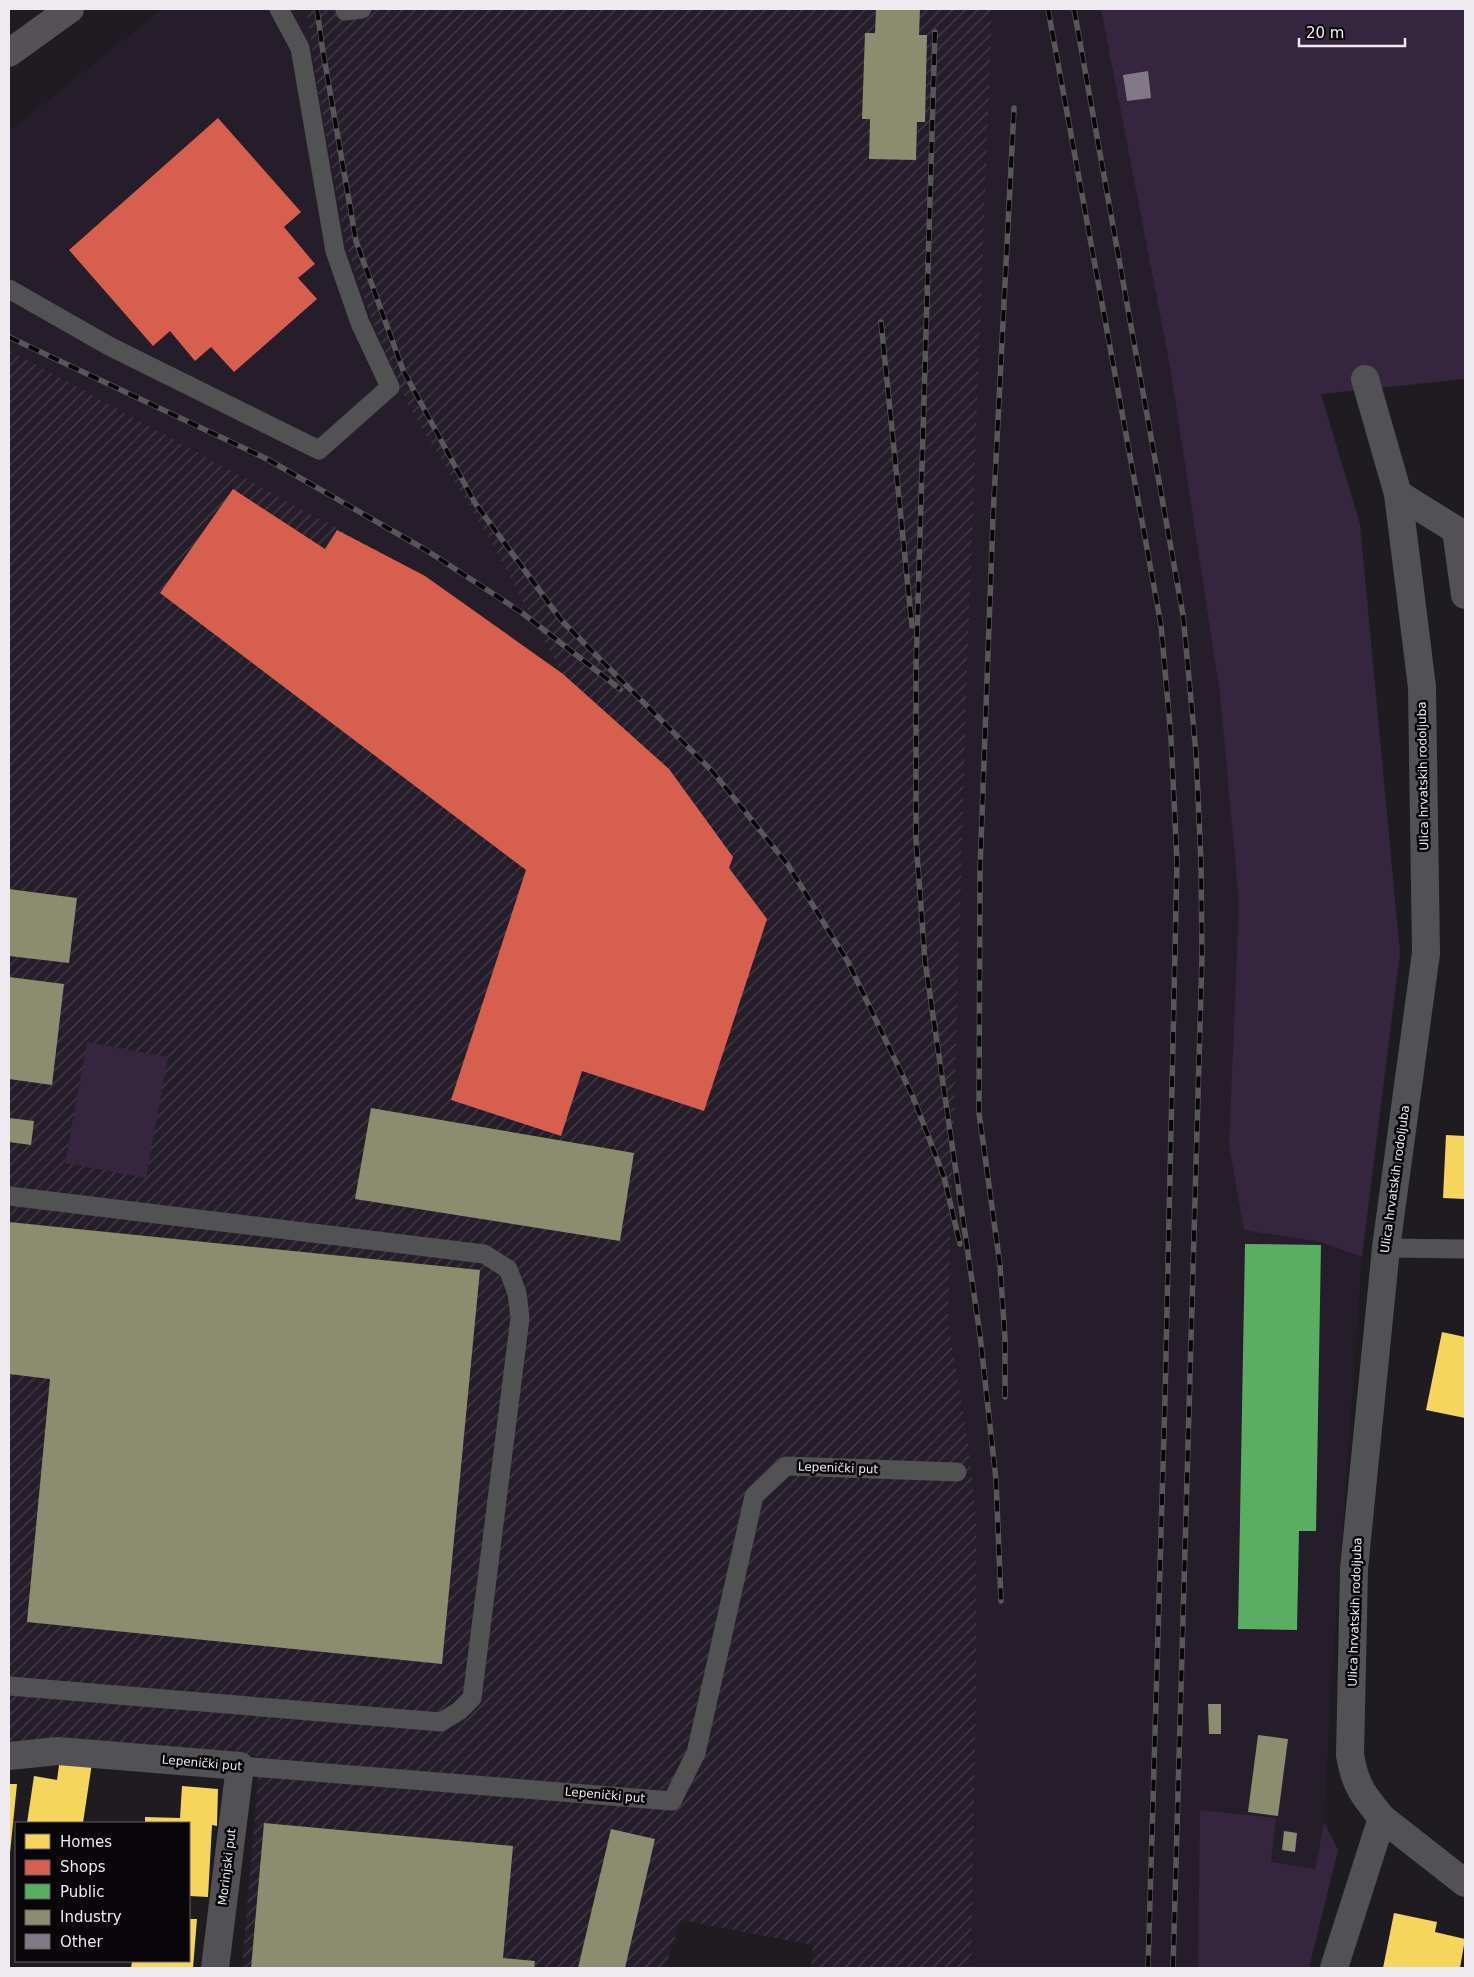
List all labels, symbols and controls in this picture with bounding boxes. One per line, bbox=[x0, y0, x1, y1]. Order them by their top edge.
scale bar bbox=[1299, 15, 1405, 47]
text: 20 m bbox=[1306, 24, 1344, 42]
street label: Ulica hrvatskih rodoljuba bbox=[1415, 701, 1431, 851]
street label: Ulica hrvatskih rodoljuba bbox=[1378, 1104, 1412, 1254]
street label: Lepenički put bbox=[798, 1460, 879, 1476]
street label: Ulica hrvatskih rodoljuba bbox=[1345, 1537, 1365, 1687]
street label: Lepenički put bbox=[161, 1753, 243, 1774]
street label: Lepenički put bbox=[564, 1785, 646, 1806]
legend bbox=[15, 1822, 190, 1962]
street label: Morinjski put bbox=[215, 1828, 239, 1906]
text: Homes bbox=[60, 1833, 112, 1851]
text: Shops bbox=[60, 1858, 106, 1876]
text: Public bbox=[60, 1883, 104, 1901]
text: Industry bbox=[60, 1908, 122, 1926]
text: Other bbox=[60, 1933, 103, 1951]

